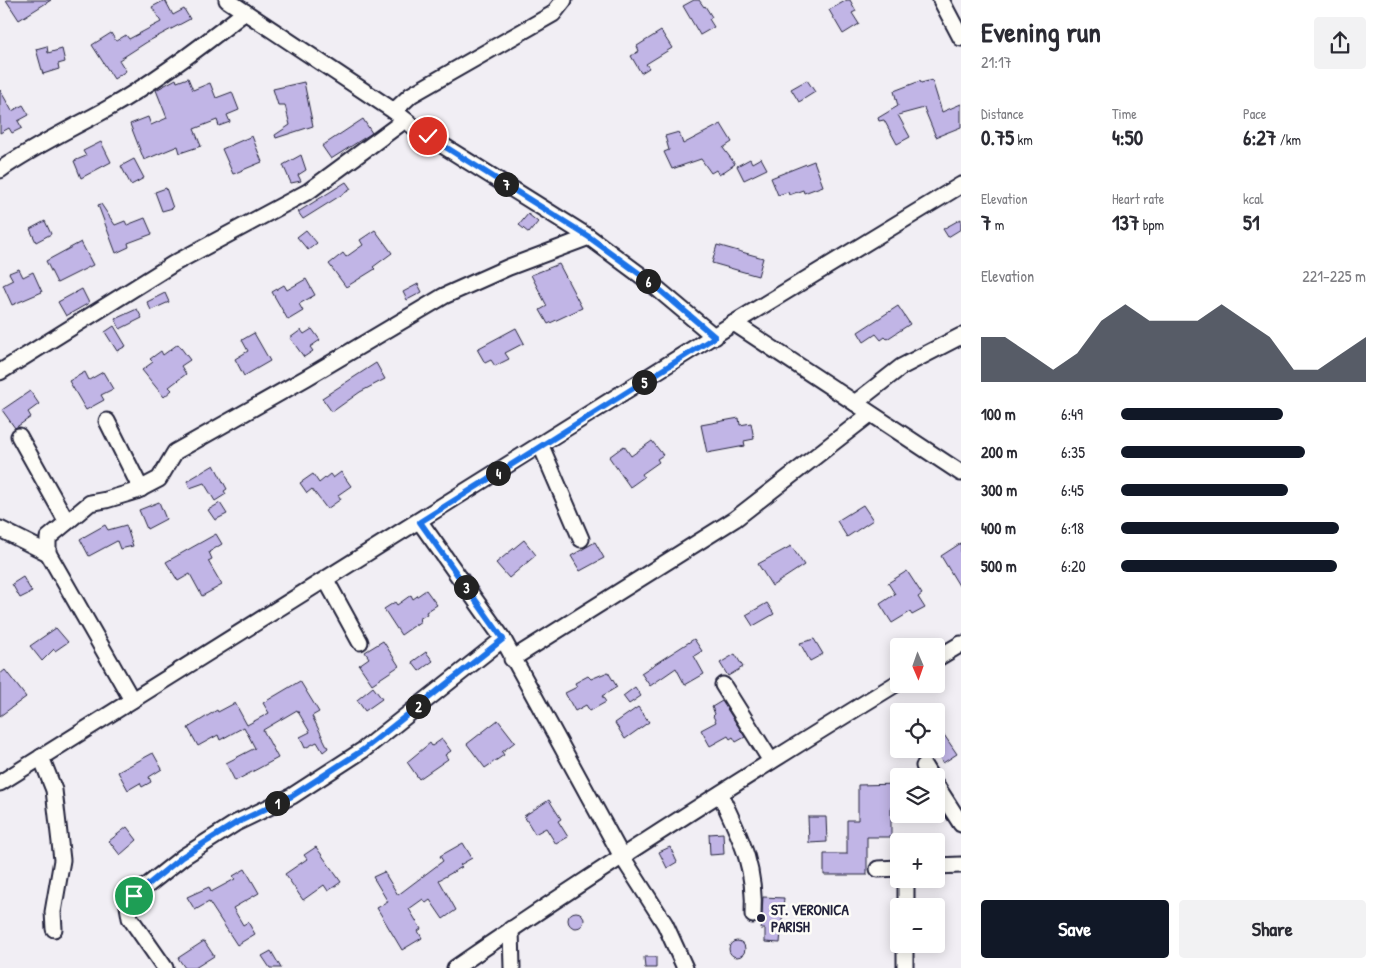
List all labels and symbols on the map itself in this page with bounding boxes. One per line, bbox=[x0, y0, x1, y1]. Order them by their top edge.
pin bbox=[407, 115, 449, 157]
pin: 7 bbox=[494, 172, 518, 196]
pin: 6 bbox=[636, 268, 660, 294]
pin: 5 bbox=[632, 370, 656, 394]
pin: 4 bbox=[486, 460, 510, 486]
pin: 3 bbox=[454, 574, 478, 600]
north arrow bbox=[890, 638, 945, 692]
pin: 2 bbox=[406, 694, 430, 718]
pin: 1 bbox=[264, 790, 290, 816]
pin bbox=[113, 875, 155, 917]
place label: ST. VERONICA PARISH bbox=[771, 899, 850, 937]
marker: ST. VERONICA PARISH bbox=[755, 912, 767, 924]

